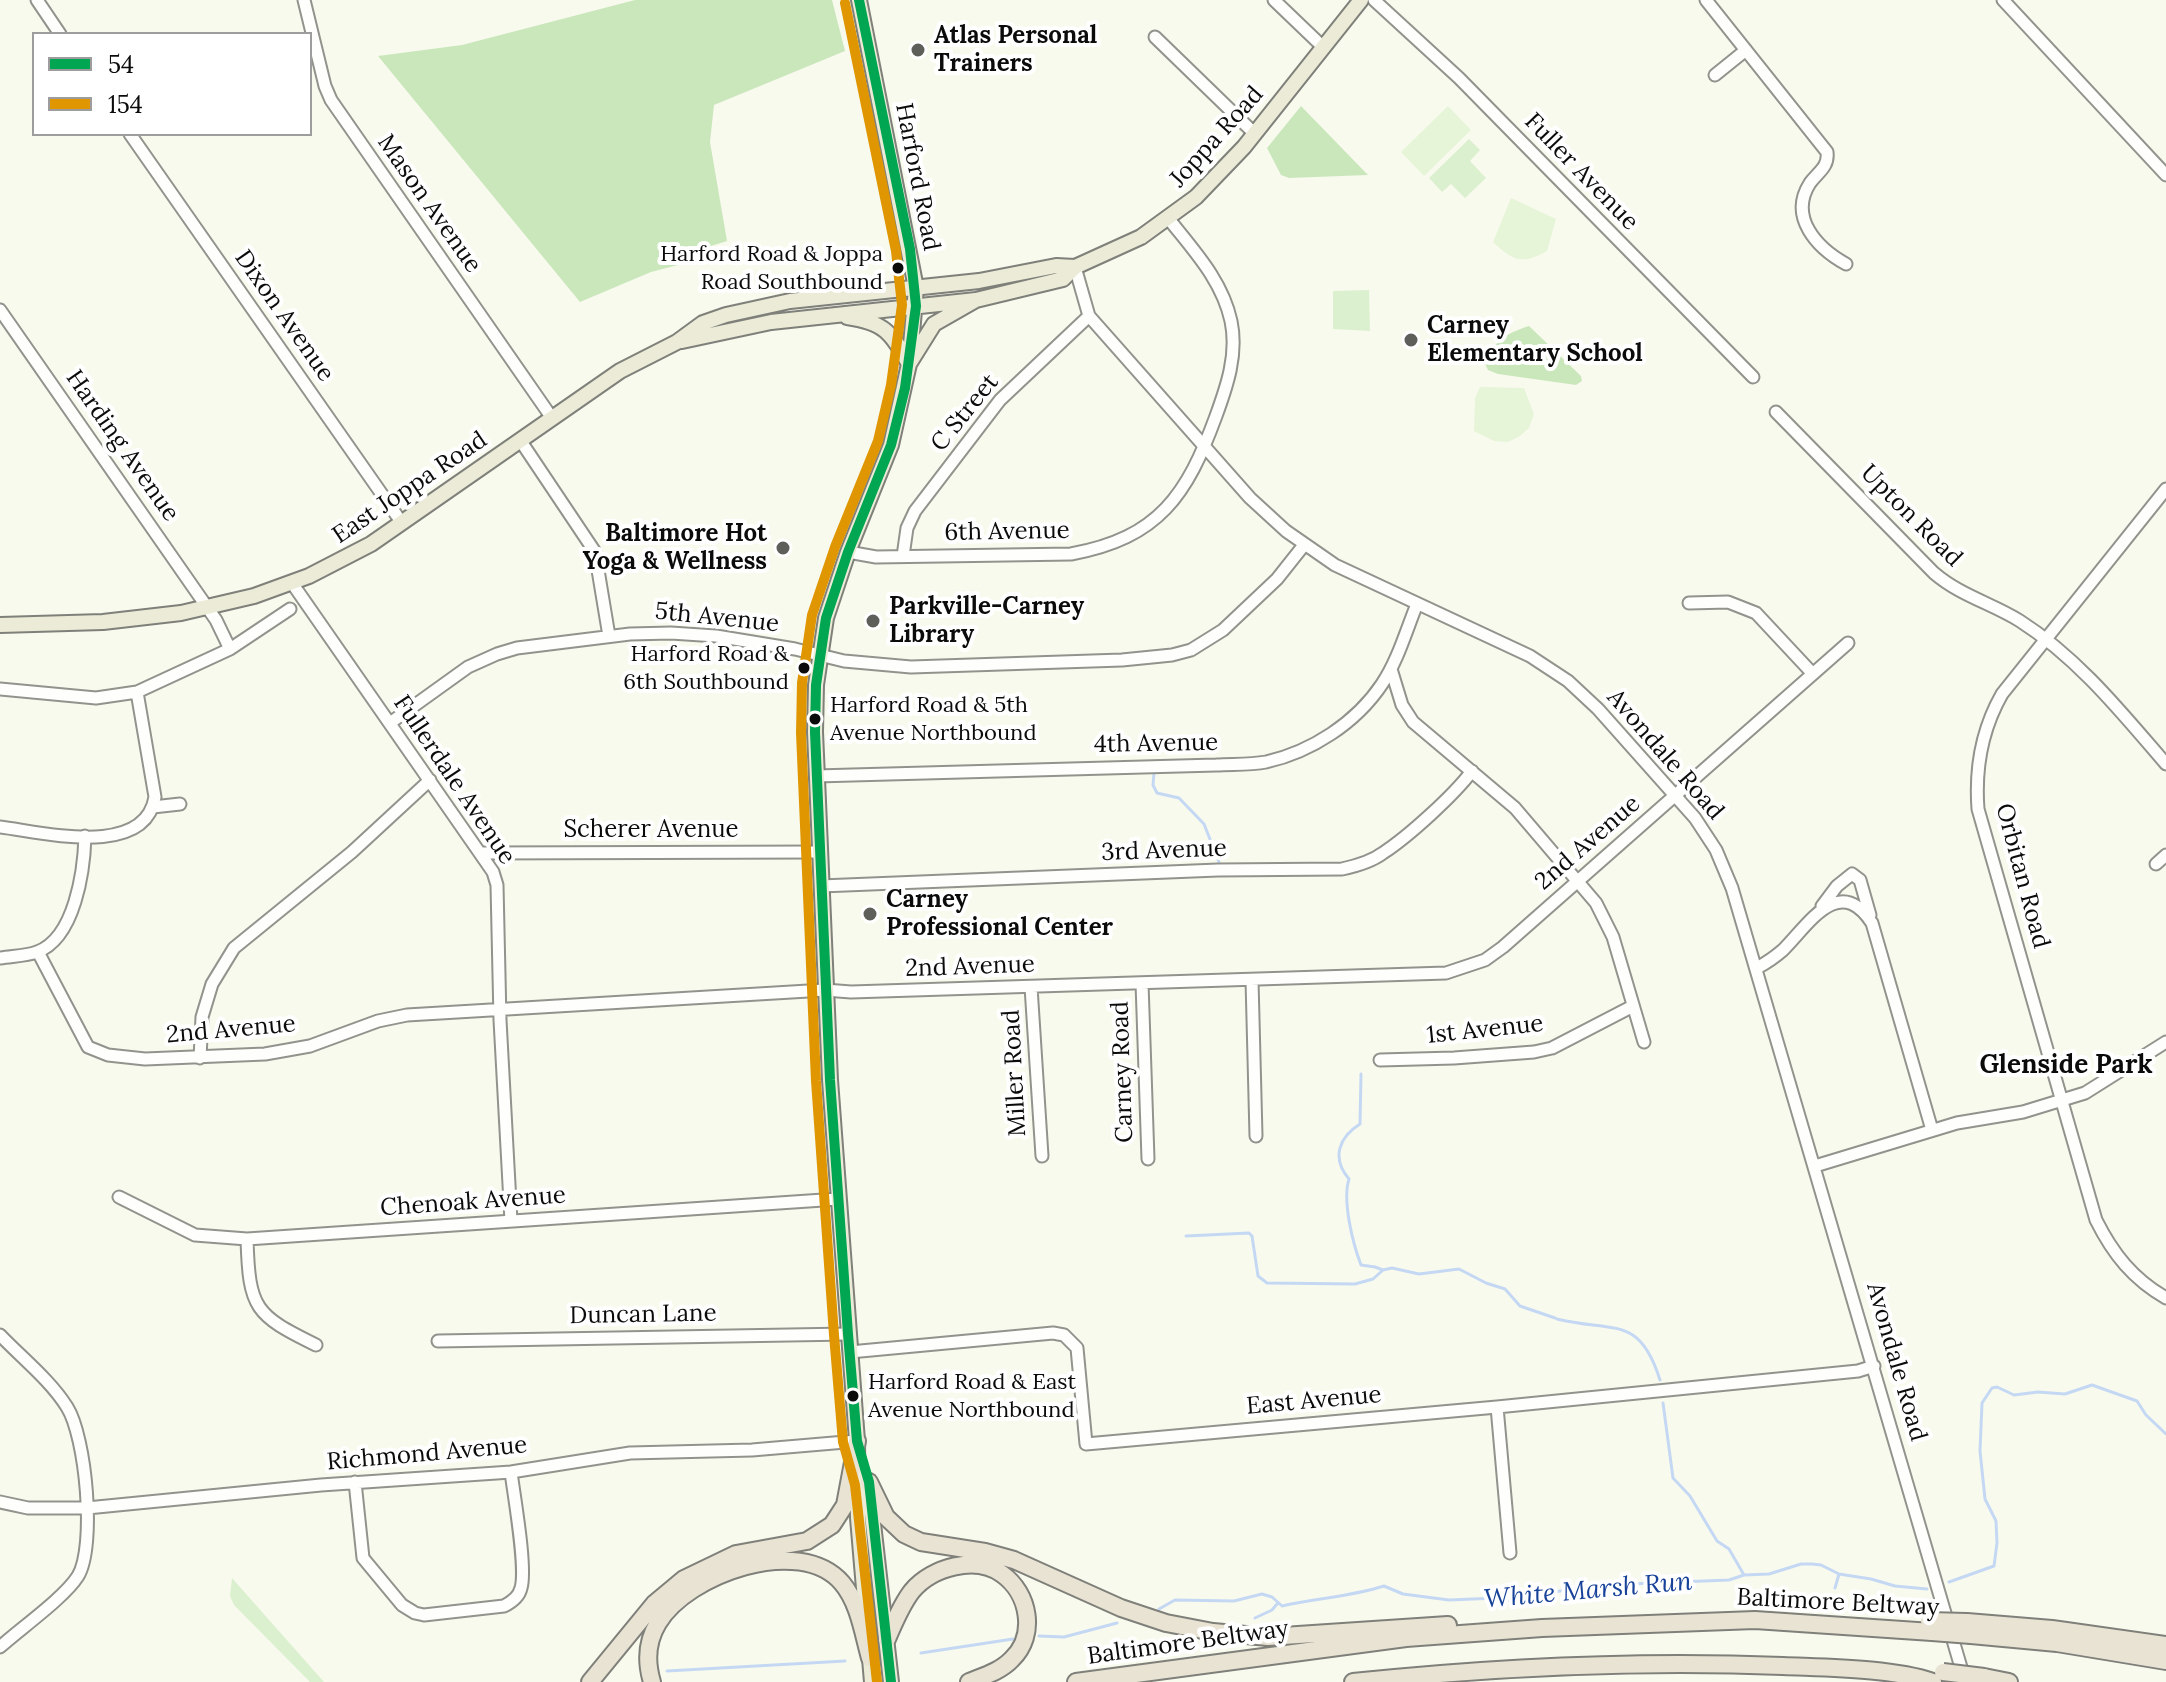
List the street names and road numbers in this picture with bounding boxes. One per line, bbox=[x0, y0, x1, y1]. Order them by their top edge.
street label: Joppa Road bbox=[1164, 81, 1270, 193]
street label: Harford Road bbox=[889, 101, 945, 253]
street label: Fuller Avenue bbox=[1518, 108, 1644, 236]
street label: Mason Avenue bbox=[371, 129, 487, 279]
street label: Dixon Avenue bbox=[228, 245, 340, 387]
street label: Harding Avenue bbox=[59, 365, 185, 527]
street label: C Street bbox=[925, 369, 1005, 457]
street label: East Joppa Road bbox=[327, 426, 493, 550]
street label: Upton Road bbox=[1854, 459, 1968, 573]
street label: 6th Avenue bbox=[944, 517, 1070, 547]
street label: 5th Avenue bbox=[654, 597, 780, 639]
street label: Avondale Road bbox=[1601, 684, 1729, 826]
street label: Fullerdale Avenue bbox=[387, 690, 521, 870]
street label: 4th Avenue bbox=[1094, 729, 1218, 759]
street label: 2nd Avenue bbox=[1530, 790, 1646, 896]
street label: Orbitan Road bbox=[1989, 800, 2055, 952]
street label: Scherer Avenue bbox=[563, 816, 739, 844]
street label: 3rd Avenue bbox=[1101, 834, 1227, 868]
street label: 2nd Avenue bbox=[905, 950, 1035, 984]
street label: Carney Road bbox=[1106, 1001, 1140, 1143]
street label: Miller Road bbox=[997, 1009, 1033, 1137]
street label: 2nd Avenue bbox=[165, 1010, 297, 1050]
street label: 1st Avenue bbox=[1425, 1010, 1545, 1050]
street label: Chenoak Avenue bbox=[379, 1181, 567, 1223]
street label: Avondale Road bbox=[1860, 1279, 1932, 1445]
street label: Duncan Lane bbox=[569, 1299, 717, 1331]
street label: East Avenue bbox=[1245, 1381, 1383, 1421]
street label: Richmond Avenue bbox=[326, 1431, 528, 1477]
street label: Baltimore Beltway bbox=[1736, 1583, 1940, 1623]
street label: Baltimore Beltway bbox=[1086, 1615, 1290, 1671]

